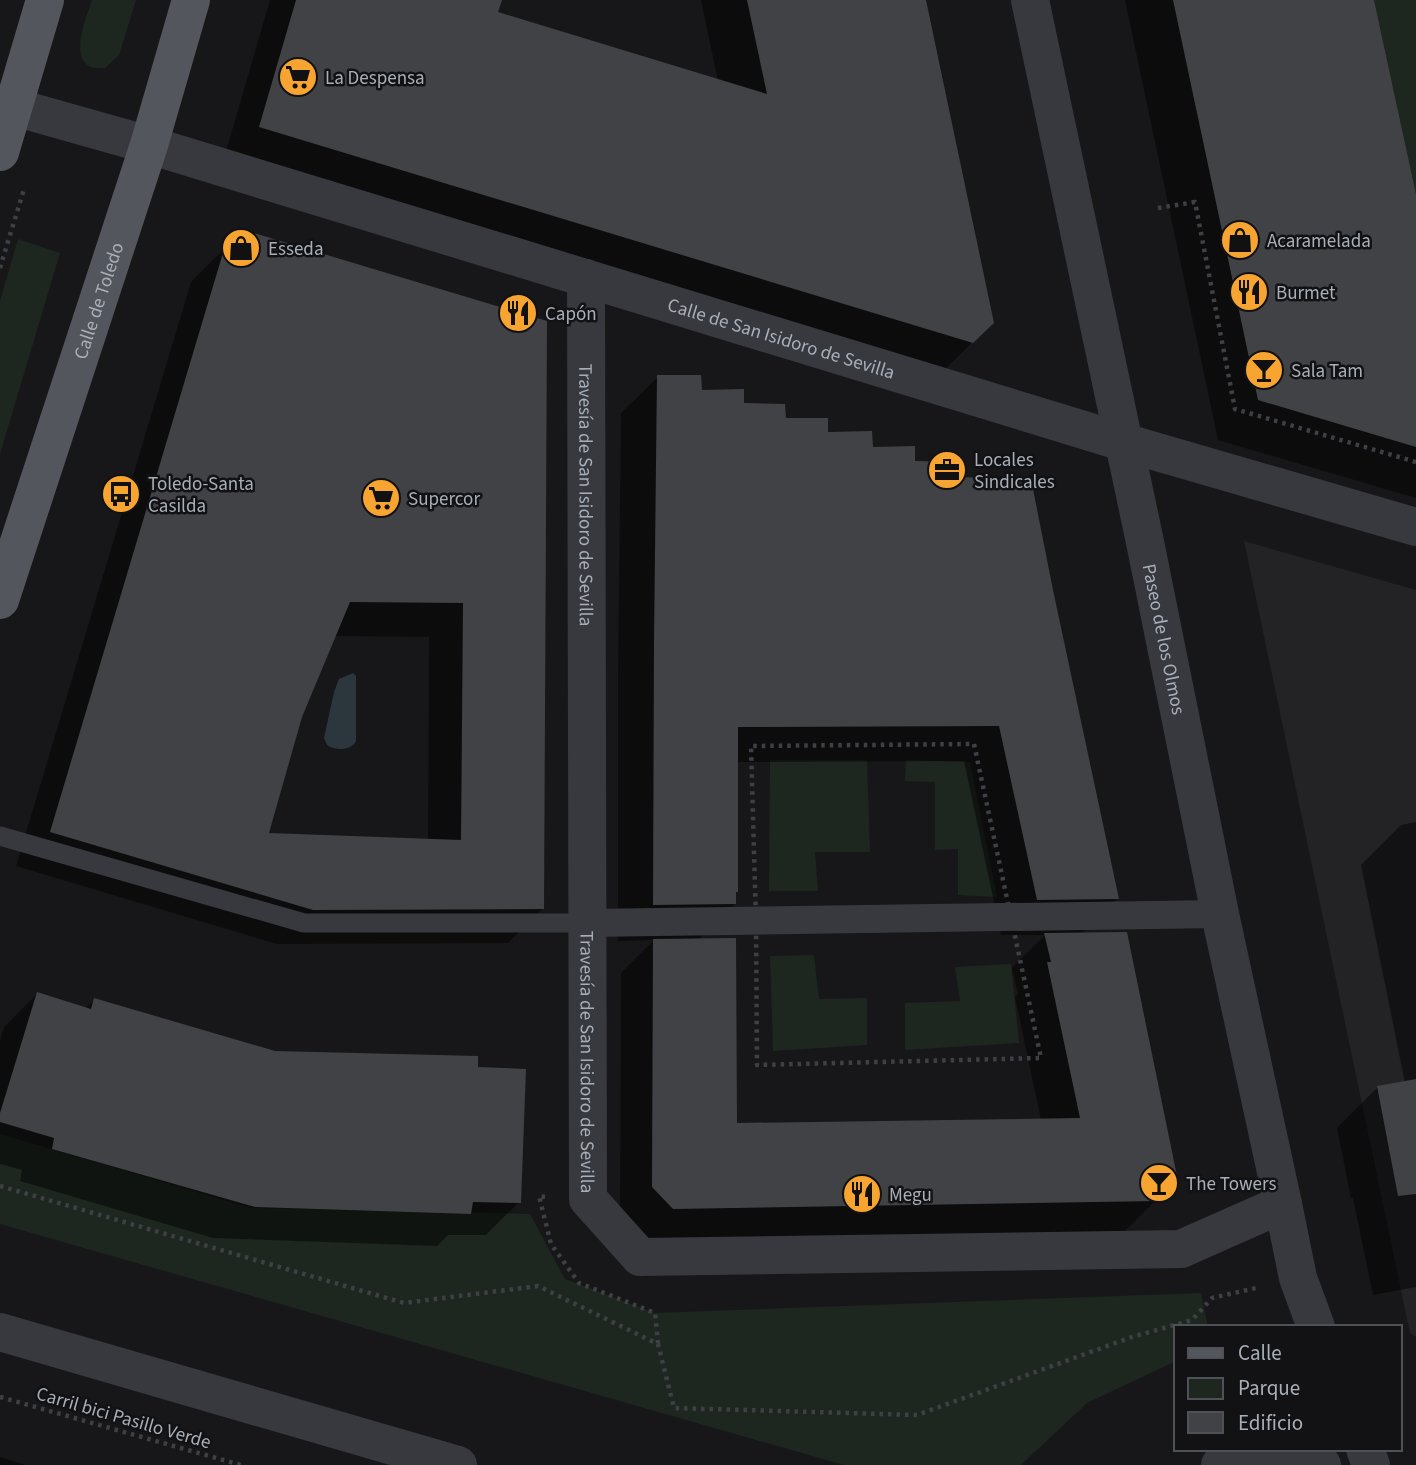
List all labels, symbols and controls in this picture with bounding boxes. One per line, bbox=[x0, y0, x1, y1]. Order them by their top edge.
supermarket icon: La Despensa bbox=[277, 56, 319, 98]
place label: La Despensa bbox=[325, 65, 425, 92]
shop icon: Acaramelada bbox=[1219, 219, 1261, 261]
shop icon: Esseda bbox=[220, 227, 262, 269]
place label: Acaramelada bbox=[1267, 228, 1371, 255]
place label: Esseda bbox=[268, 236, 323, 263]
street label: Calle de Toledo bbox=[68, 239, 131, 363]
restaurant icon: Burmet bbox=[1228, 271, 1270, 313]
place label: Burmet bbox=[1276, 280, 1336, 307]
restaurant icon: Capón bbox=[497, 292, 539, 334]
street label: Calle de San Isidoro de Sevilla bbox=[664, 292, 898, 387]
place label: Capón bbox=[545, 301, 597, 328]
bar icon: Sala Tam bbox=[1243, 349, 1285, 391]
place label: Sala Tam bbox=[1291, 358, 1363, 385]
street label: Travesía de San Isidoro de Sevilla bbox=[571, 364, 599, 626]
place label: Locales Sindicales bbox=[974, 447, 1055, 496]
office icon: Locales Sindicales bbox=[926, 449, 968, 491]
place label: Toledo-Santa Casilda bbox=[148, 471, 254, 520]
bus stop icon: Toledo-Santa Casilda bbox=[100, 473, 142, 515]
supermarket icon: Supercor bbox=[360, 477, 402, 519]
place label: Supercor bbox=[408, 486, 480, 513]
street label: Paseo de los Olmos bbox=[1135, 561, 1191, 717]
street label: Travesía de San Isidoro de Sevilla bbox=[572, 931, 600, 1193]
bar icon: The Towers bbox=[1138, 1162, 1180, 1204]
place label: The Towers bbox=[1186, 1171, 1276, 1198]
restaurant icon: Megu bbox=[841, 1173, 883, 1215]
place label: Megu bbox=[889, 1182, 932, 1209]
legend bbox=[1174, 1325, 1402, 1451]
text: Calle bbox=[1238, 1338, 1282, 1368]
text: Parque bbox=[1238, 1373, 1300, 1403]
street label: Carril bici Pasillo Verde bbox=[33, 1381, 214, 1456]
text: Edificio bbox=[1238, 1408, 1303, 1438]

